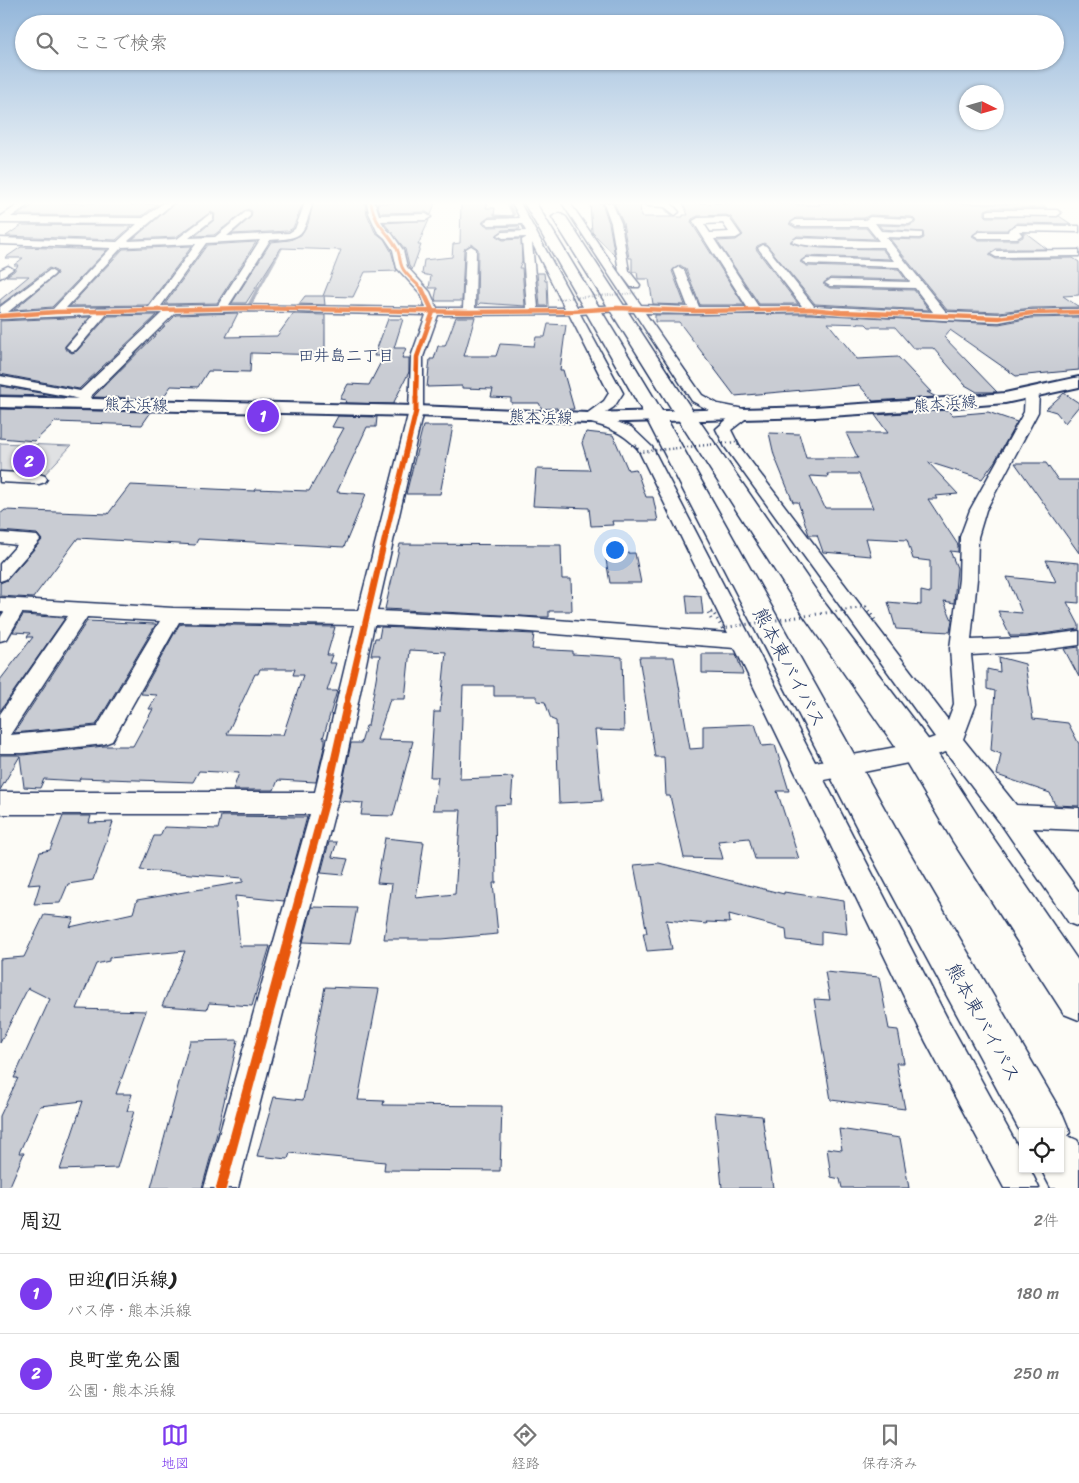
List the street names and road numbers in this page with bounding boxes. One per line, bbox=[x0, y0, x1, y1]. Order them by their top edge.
street label: 熊本浜線 bbox=[912, 386, 978, 421]
street label: 熊本浜線 bbox=[104, 389, 168, 420]
street label: 熊本浜線 bbox=[508, 401, 573, 432]
street label: 熊本東バイパス bbox=[744, 601, 835, 734]
street label: 熊本東バイパス bbox=[937, 956, 1030, 1088]

